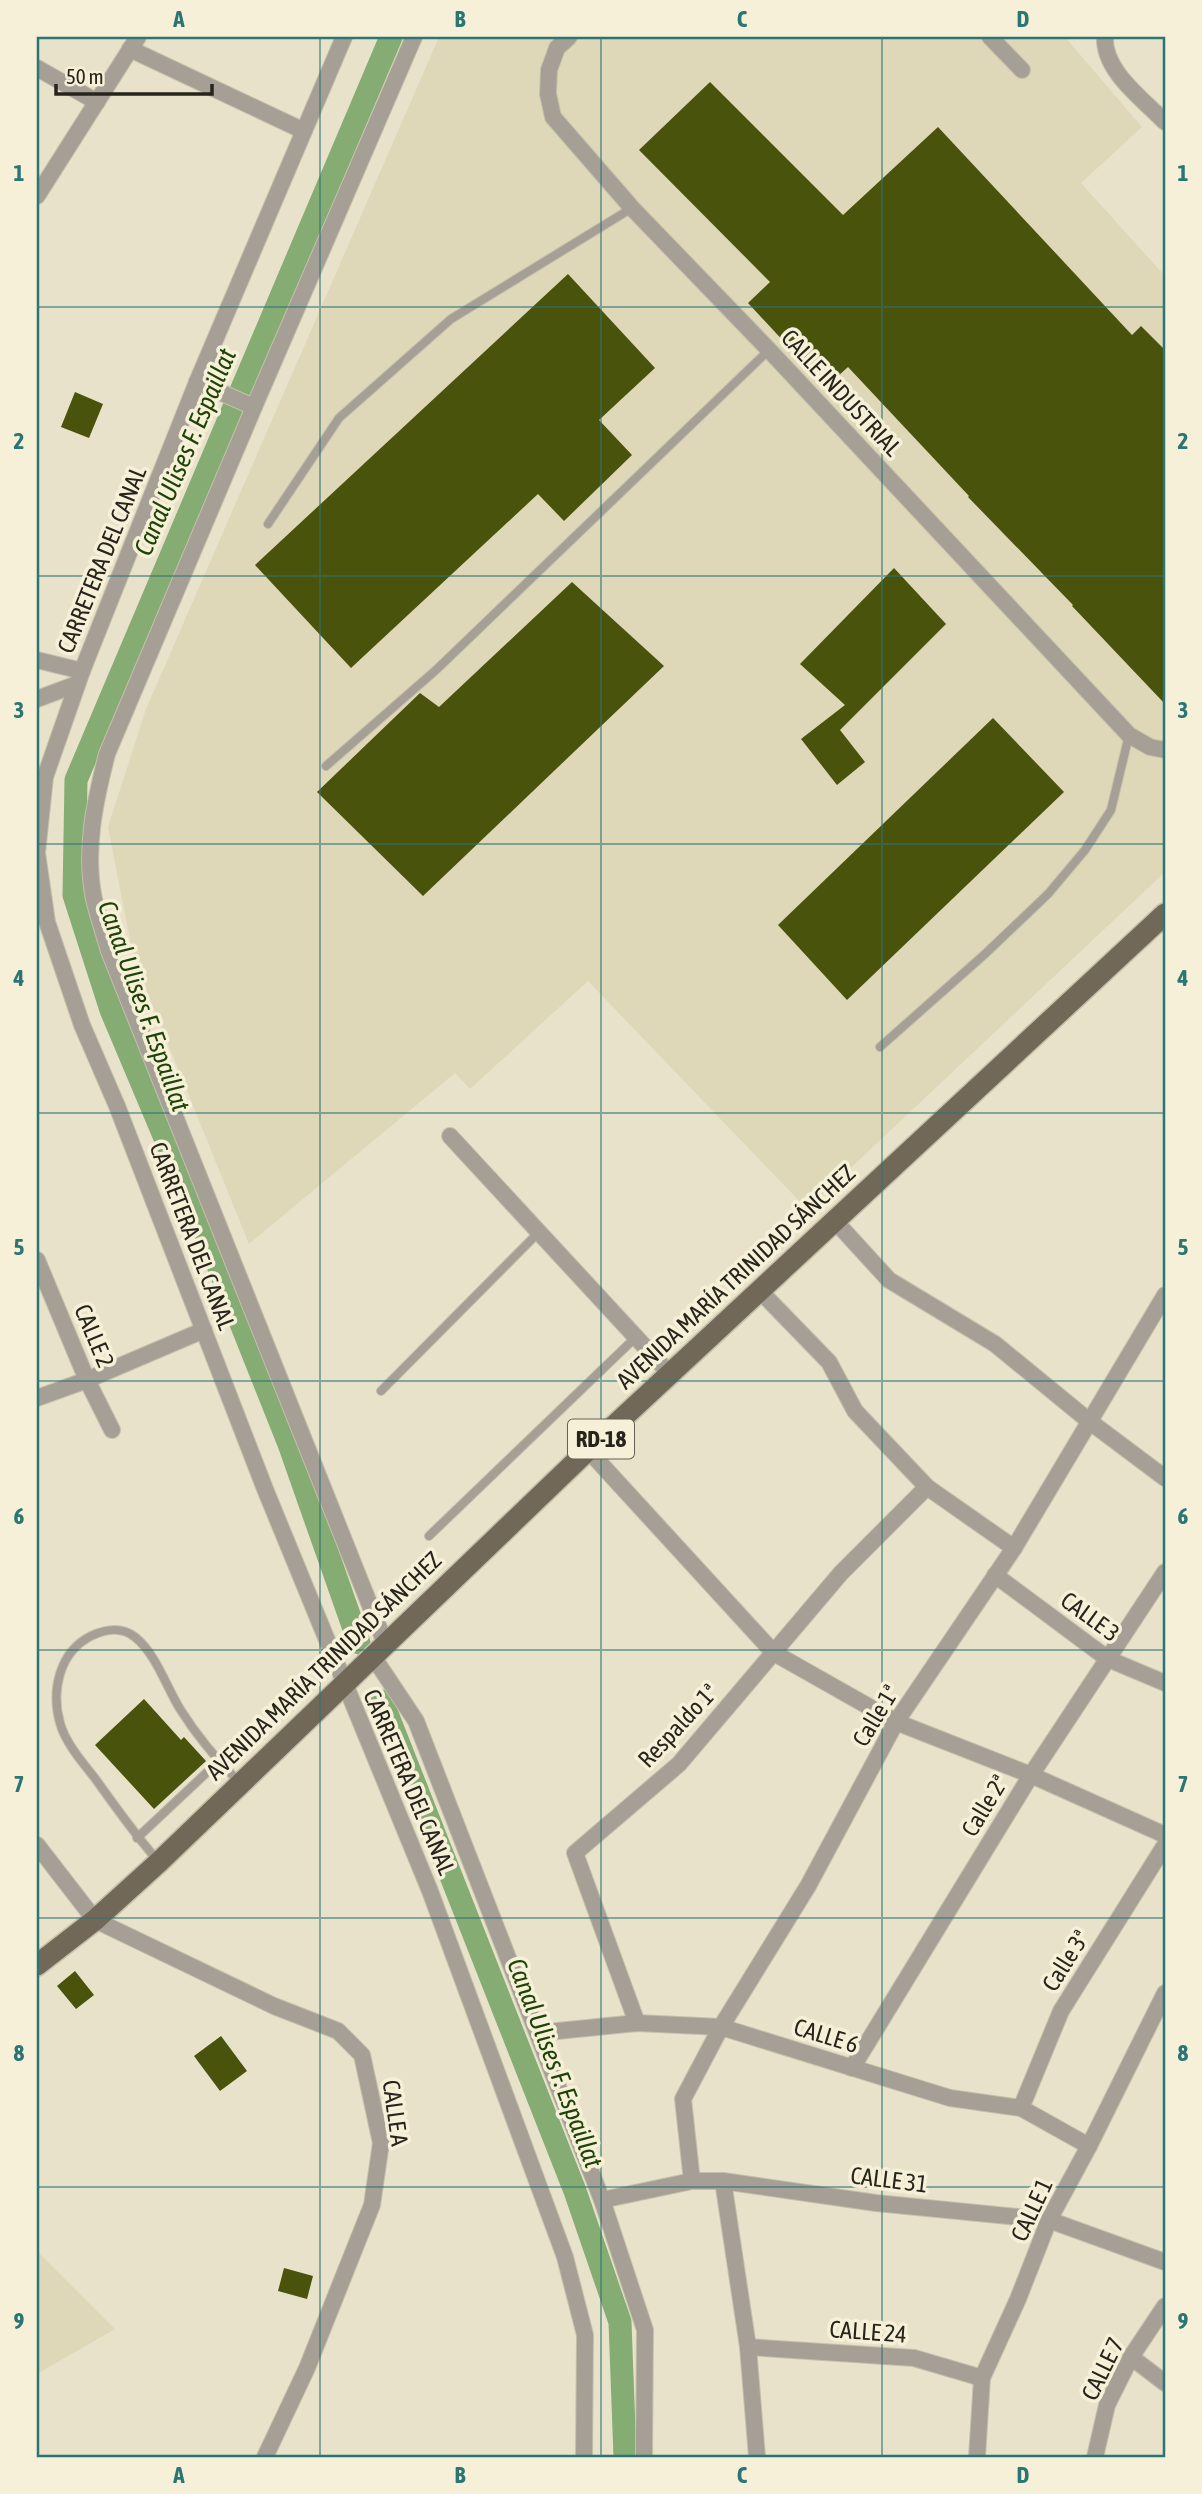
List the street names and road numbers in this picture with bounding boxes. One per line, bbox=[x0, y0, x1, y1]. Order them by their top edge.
street label: CALLE INDUSTRIAL bbox=[776, 324, 907, 462]
street label: CARRETERA DEL CANAL bbox=[52, 462, 152, 657]
street label: CARRETERA DEL CANAL bbox=[144, 1138, 241, 1334]
street label: AVENIDA MARÍA TRINIDAD SÁNCHEZ bbox=[611, 1159, 860, 1394]
street label: CALLE 2 bbox=[69, 1300, 120, 1371]
road number: RD-18 bbox=[568, 1420, 634, 1458]
street label: AVENIDA MARÍA TRINIDAD SÁNCHEZ bbox=[201, 1546, 447, 1785]
street label: CALLE 3 bbox=[1056, 1586, 1125, 1647]
street label: Respaldo 1ª bbox=[633, 1679, 723, 1773]
street label: Calle 1ª bbox=[847, 1680, 904, 1751]
street label: CARRETERA DEL CANAL bbox=[358, 1685, 461, 1879]
street label: Calle 2ª bbox=[956, 1770, 1013, 1841]
street label: Calle 3ª bbox=[1037, 1926, 1095, 1996]
street label: CALLE 6 bbox=[791, 2013, 862, 2058]
street label: CALLE A bbox=[378, 2078, 414, 2148]
street label: CALLE 31 bbox=[849, 2161, 929, 2198]
street label: CALLE 1 bbox=[1005, 2174, 1058, 2245]
street label: CALLE 24 bbox=[829, 2315, 907, 2348]
street label: CALLE 7 bbox=[1076, 2333, 1129, 2404]

